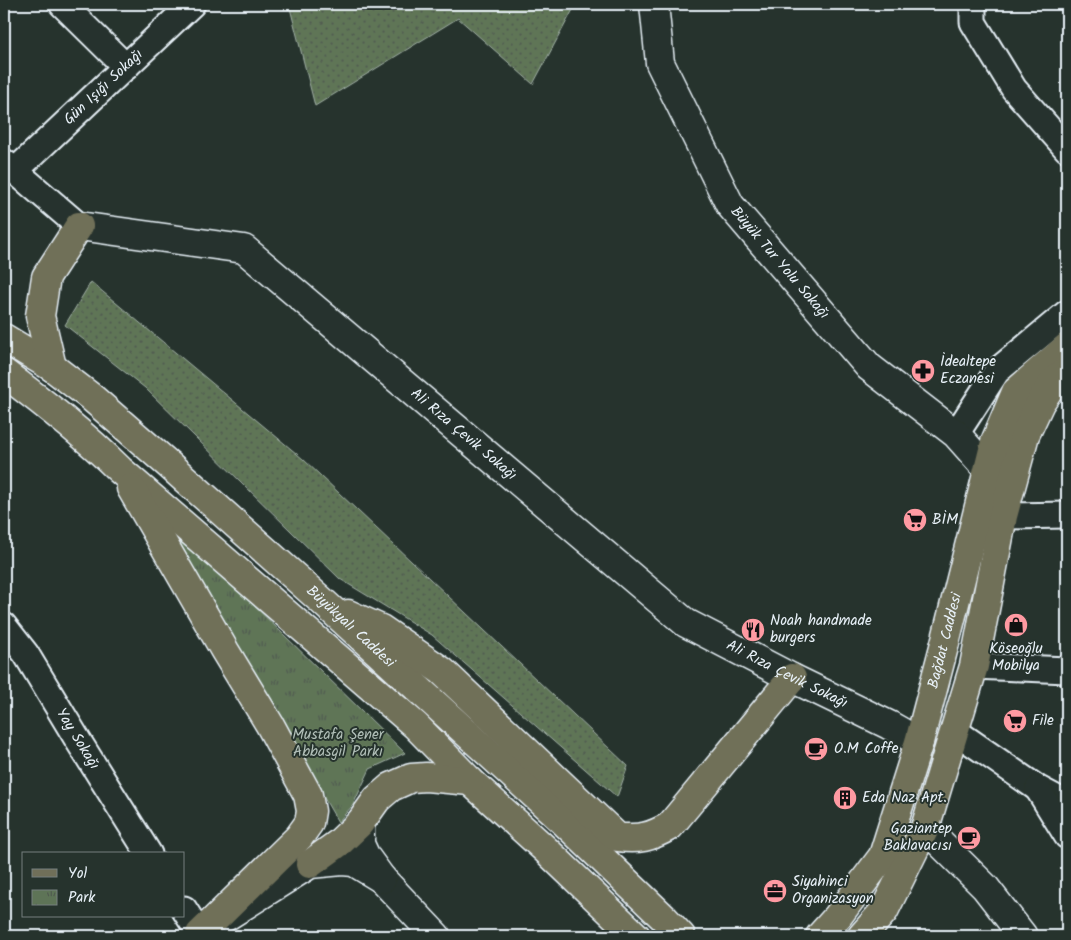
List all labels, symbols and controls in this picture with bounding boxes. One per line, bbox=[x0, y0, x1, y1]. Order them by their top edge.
street label: Gün Işığı Sokağı bbox=[58, 43, 149, 131]
street label: Büyük Tur Yolu Sokağı bbox=[724, 201, 835, 325]
place label: İdealtepe Eczanesi bbox=[940, 350, 996, 391]
pharmacy icon: İdealtepe Eczanesi bbox=[910, 358, 936, 384]
street label: Ali Rıza Çevik Sokağı bbox=[405, 382, 522, 487]
supermarket icon: BİM bbox=[902, 507, 928, 533]
place label: BİM bbox=[932, 508, 958, 532]
street label: Büyükyalı Caddesi bbox=[300, 580, 402, 675]
street label: Bağdat Caddesi bbox=[922, 589, 969, 691]
place label: Noah handmade burgers bbox=[770, 609, 872, 650]
shop icon: Köseoğlu Mobilya bbox=[1003, 612, 1029, 638]
restaurant icon: Noah handmade burgers bbox=[740, 617, 766, 643]
street label: Ali Rıza Çevik Sokağı bbox=[722, 634, 852, 715]
place label: Köseoğlu Mobilya bbox=[989, 637, 1043, 678]
street label: Yay Sokağı bbox=[49, 704, 106, 775]
supermarket icon: File bbox=[1002, 708, 1028, 734]
place label: File bbox=[1032, 709, 1054, 733]
park label: Mustafa Şener Abbasgil Parkı bbox=[292, 723, 385, 764]
cafe icon: O.M Coffe bbox=[803, 736, 829, 762]
place label: O.M Coffe bbox=[834, 737, 899, 761]
building icon: Eda Naz Apt. bbox=[832, 785, 858, 811]
place label: Eda Naz Apt. bbox=[862, 786, 947, 810]
place label: Gaziantep Baklavacısı bbox=[883, 817, 952, 858]
cafe icon: Gaziantep Baklavacısı bbox=[956, 825, 982, 851]
legend bbox=[22, 852, 185, 918]
text: Yol bbox=[68, 862, 87, 886]
place label: Siyahinci Organizasyon bbox=[792, 870, 874, 911]
office icon: Siyahinci Organizasyon bbox=[762, 878, 788, 904]
text: Park bbox=[68, 886, 96, 910]

